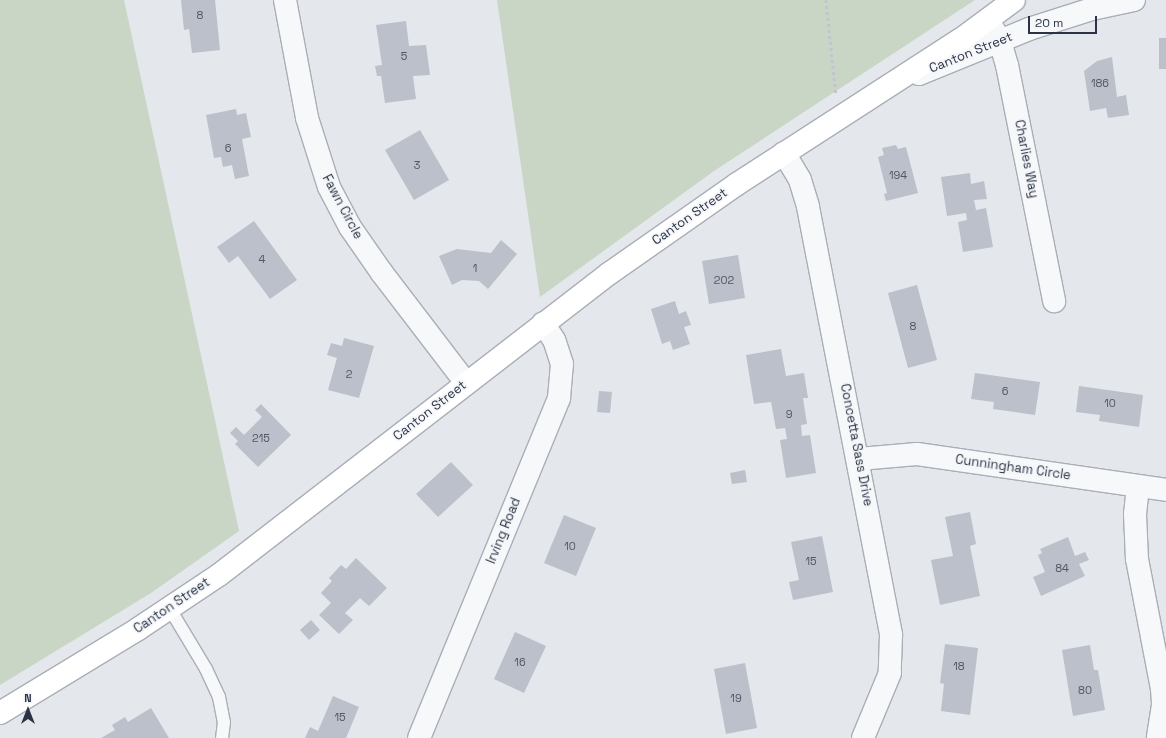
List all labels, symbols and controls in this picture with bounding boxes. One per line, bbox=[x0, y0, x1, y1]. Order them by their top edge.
house number: 8 bbox=[197, 8, 203, 22]
scale bar bbox=[1030, 8, 1099, 34]
text: 20 m bbox=[1035, 15, 1063, 31]
street label: Canton Street bbox=[927, 29, 1015, 77]
house number: 5 bbox=[401, 49, 407, 63]
house number: 186 bbox=[1091, 76, 1109, 90]
street label: Charlies Way bbox=[1011, 119, 1041, 199]
house number: 6 bbox=[225, 141, 231, 155]
house number: 3 bbox=[414, 158, 420, 172]
house number: 194 bbox=[889, 168, 907, 182]
street label: Fawn Circle bbox=[318, 172, 366, 242]
street label: Canton Street bbox=[649, 185, 731, 249]
house number: 4 bbox=[259, 252, 265, 266]
house number: 1 bbox=[473, 261, 477, 275]
house number: 202 bbox=[714, 273, 734, 287]
house number: 8 bbox=[910, 319, 916, 333]
house number: 2 bbox=[346, 367, 352, 381]
street label: Canton Street bbox=[390, 378, 470, 444]
street label: Concetta Sass Drive bbox=[836, 382, 876, 508]
house number: 6 bbox=[1002, 384, 1008, 398]
house number: 10 bbox=[1104, 396, 1116, 410]
house number: 9 bbox=[786, 407, 792, 421]
house number: 215 bbox=[252, 431, 270, 445]
street label: Cunningham Circle bbox=[954, 452, 1072, 484]
street label: Irving Road bbox=[484, 496, 524, 566]
house number: 10 bbox=[564, 539, 576, 553]
house number: 15 bbox=[805, 554, 817, 568]
house number: 84 bbox=[1055, 561, 1069, 575]
street label: Canton Street bbox=[131, 575, 213, 637]
house number: 16 bbox=[514, 655, 526, 669]
house number: 18 bbox=[953, 659, 965, 673]
house number: 80 bbox=[1078, 683, 1092, 697]
north arrow bbox=[8, 690, 48, 730]
text: N bbox=[24, 691, 32, 705]
house number: 19 bbox=[730, 691, 742, 705]
house number: 15 bbox=[334, 710, 346, 724]

